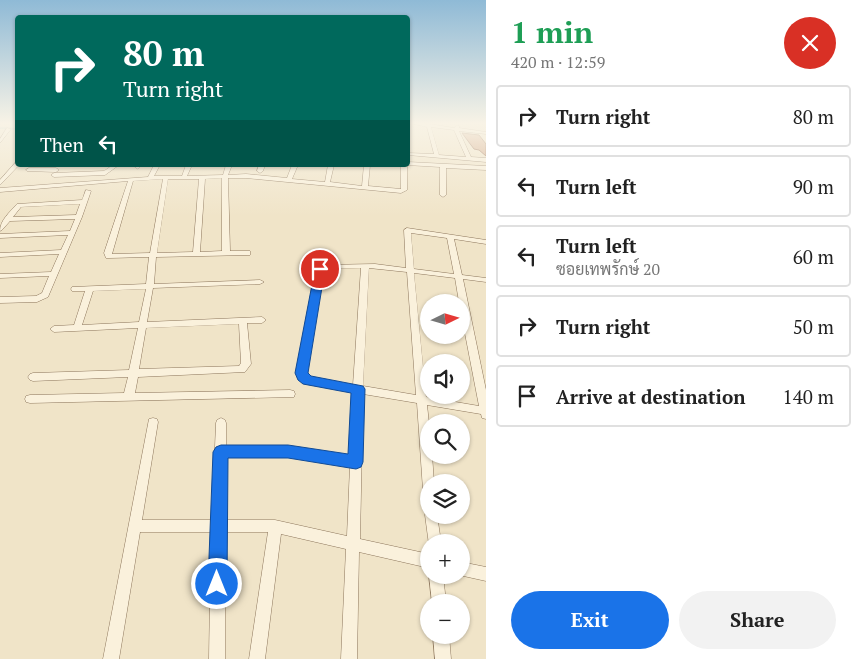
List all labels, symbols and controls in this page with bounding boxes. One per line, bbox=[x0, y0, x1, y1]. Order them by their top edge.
text: 1 min bbox=[511, 12, 593, 52]
button: close bbox=[784, 17, 836, 69]
text: 80 m bbox=[123, 30, 204, 76]
icon: right bbox=[40, 35, 105, 100]
text: 420 m · 12:59 bbox=[511, 51, 605, 73]
text: Turn right bbox=[123, 74, 223, 103]
icon: right bbox=[513, 102, 541, 130]
text: Turn right bbox=[556, 104, 650, 129]
text: 80 m bbox=[793, 104, 834, 129]
icon: left bbox=[94, 130, 122, 158]
text: Then bbox=[40, 132, 84, 157]
icon: left bbox=[513, 172, 541, 200]
text: Turn left bbox=[556, 174, 637, 199]
text: 90 m bbox=[793, 174, 834, 199]
text: Turn left bbox=[556, 233, 637, 258]
icon: left bbox=[513, 242, 541, 270]
text: 60 m bbox=[793, 244, 834, 269]
pin bbox=[299, 248, 341, 290]
icon: arrive bbox=[306, 255, 334, 283]
text: ซอยเทพรักษ์ 20 bbox=[556, 258, 660, 280]
north arrow bbox=[420, 294, 470, 344]
map controls bbox=[420, 294, 470, 644]
icon: right bbox=[513, 312, 541, 340]
text: Turn right bbox=[556, 314, 650, 339]
text: 50 m bbox=[793, 314, 834, 339]
button: sound bbox=[420, 354, 470, 404]
icon: arrive bbox=[513, 382, 541, 410]
text: Arrive at destination bbox=[556, 384, 745, 409]
text: 140 m bbox=[783, 384, 834, 409]
button: search bbox=[420, 414, 470, 464]
button: layers bbox=[420, 474, 470, 524]
button: + bbox=[420, 534, 470, 584]
position arrow bbox=[190, 557, 242, 609]
button: Exit bbox=[511, 591, 669, 649]
button: Share bbox=[679, 591, 836, 649]
button: − bbox=[420, 594, 470, 644]

